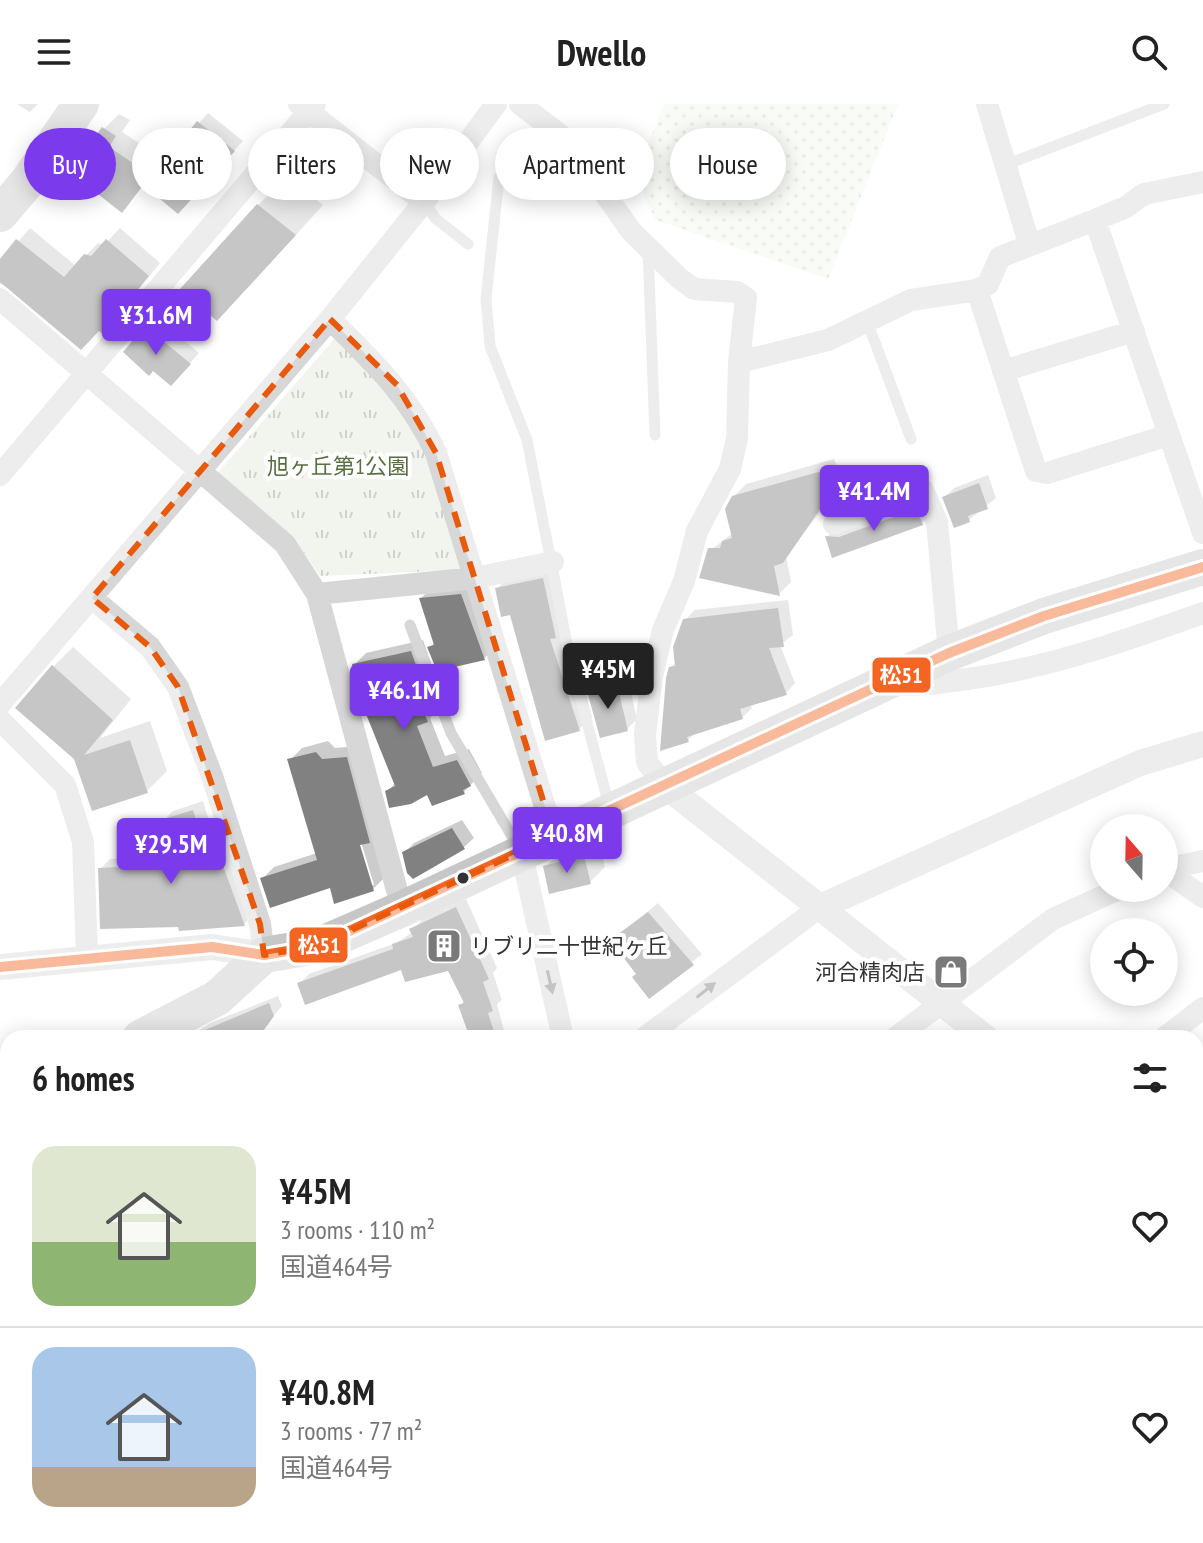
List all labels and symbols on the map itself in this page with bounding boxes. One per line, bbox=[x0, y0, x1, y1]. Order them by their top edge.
pin: ¥31.6M bbox=[91, 289, 221, 357]
park label: 旭ヶ丘第1公園 bbox=[267, 452, 409, 480]
pin: ¥41.4M bbox=[809, 465, 939, 533]
pin: ¥45M bbox=[561, 643, 655, 711]
line badge: 松51 bbox=[871, 656, 932, 694]
text: 松51 bbox=[879, 661, 923, 689]
pin: ¥46.1M bbox=[339, 664, 469, 732]
pin: ¥40.8M bbox=[502, 807, 632, 875]
north arrow bbox=[1090, 814, 1178, 902]
pin: ¥29.5M bbox=[106, 818, 236, 886]
unlabelled marker bbox=[455, 870, 471, 886]
line badge: 松51 bbox=[288, 926, 349, 964]
building icon: リブリ二十世紀ヶ丘 bbox=[425, 927, 463, 965]
text: 松51 bbox=[297, 931, 341, 959]
place label: リブリ二十世紀ヶ丘 bbox=[470, 932, 668, 960]
shop icon: 河合精肉店 bbox=[932, 953, 970, 991]
place label: 河合精肉店 bbox=[815, 958, 925, 986]
one-way arrow bbox=[545, 970, 557, 995]
one-way arrow bbox=[696, 983, 716, 999]

